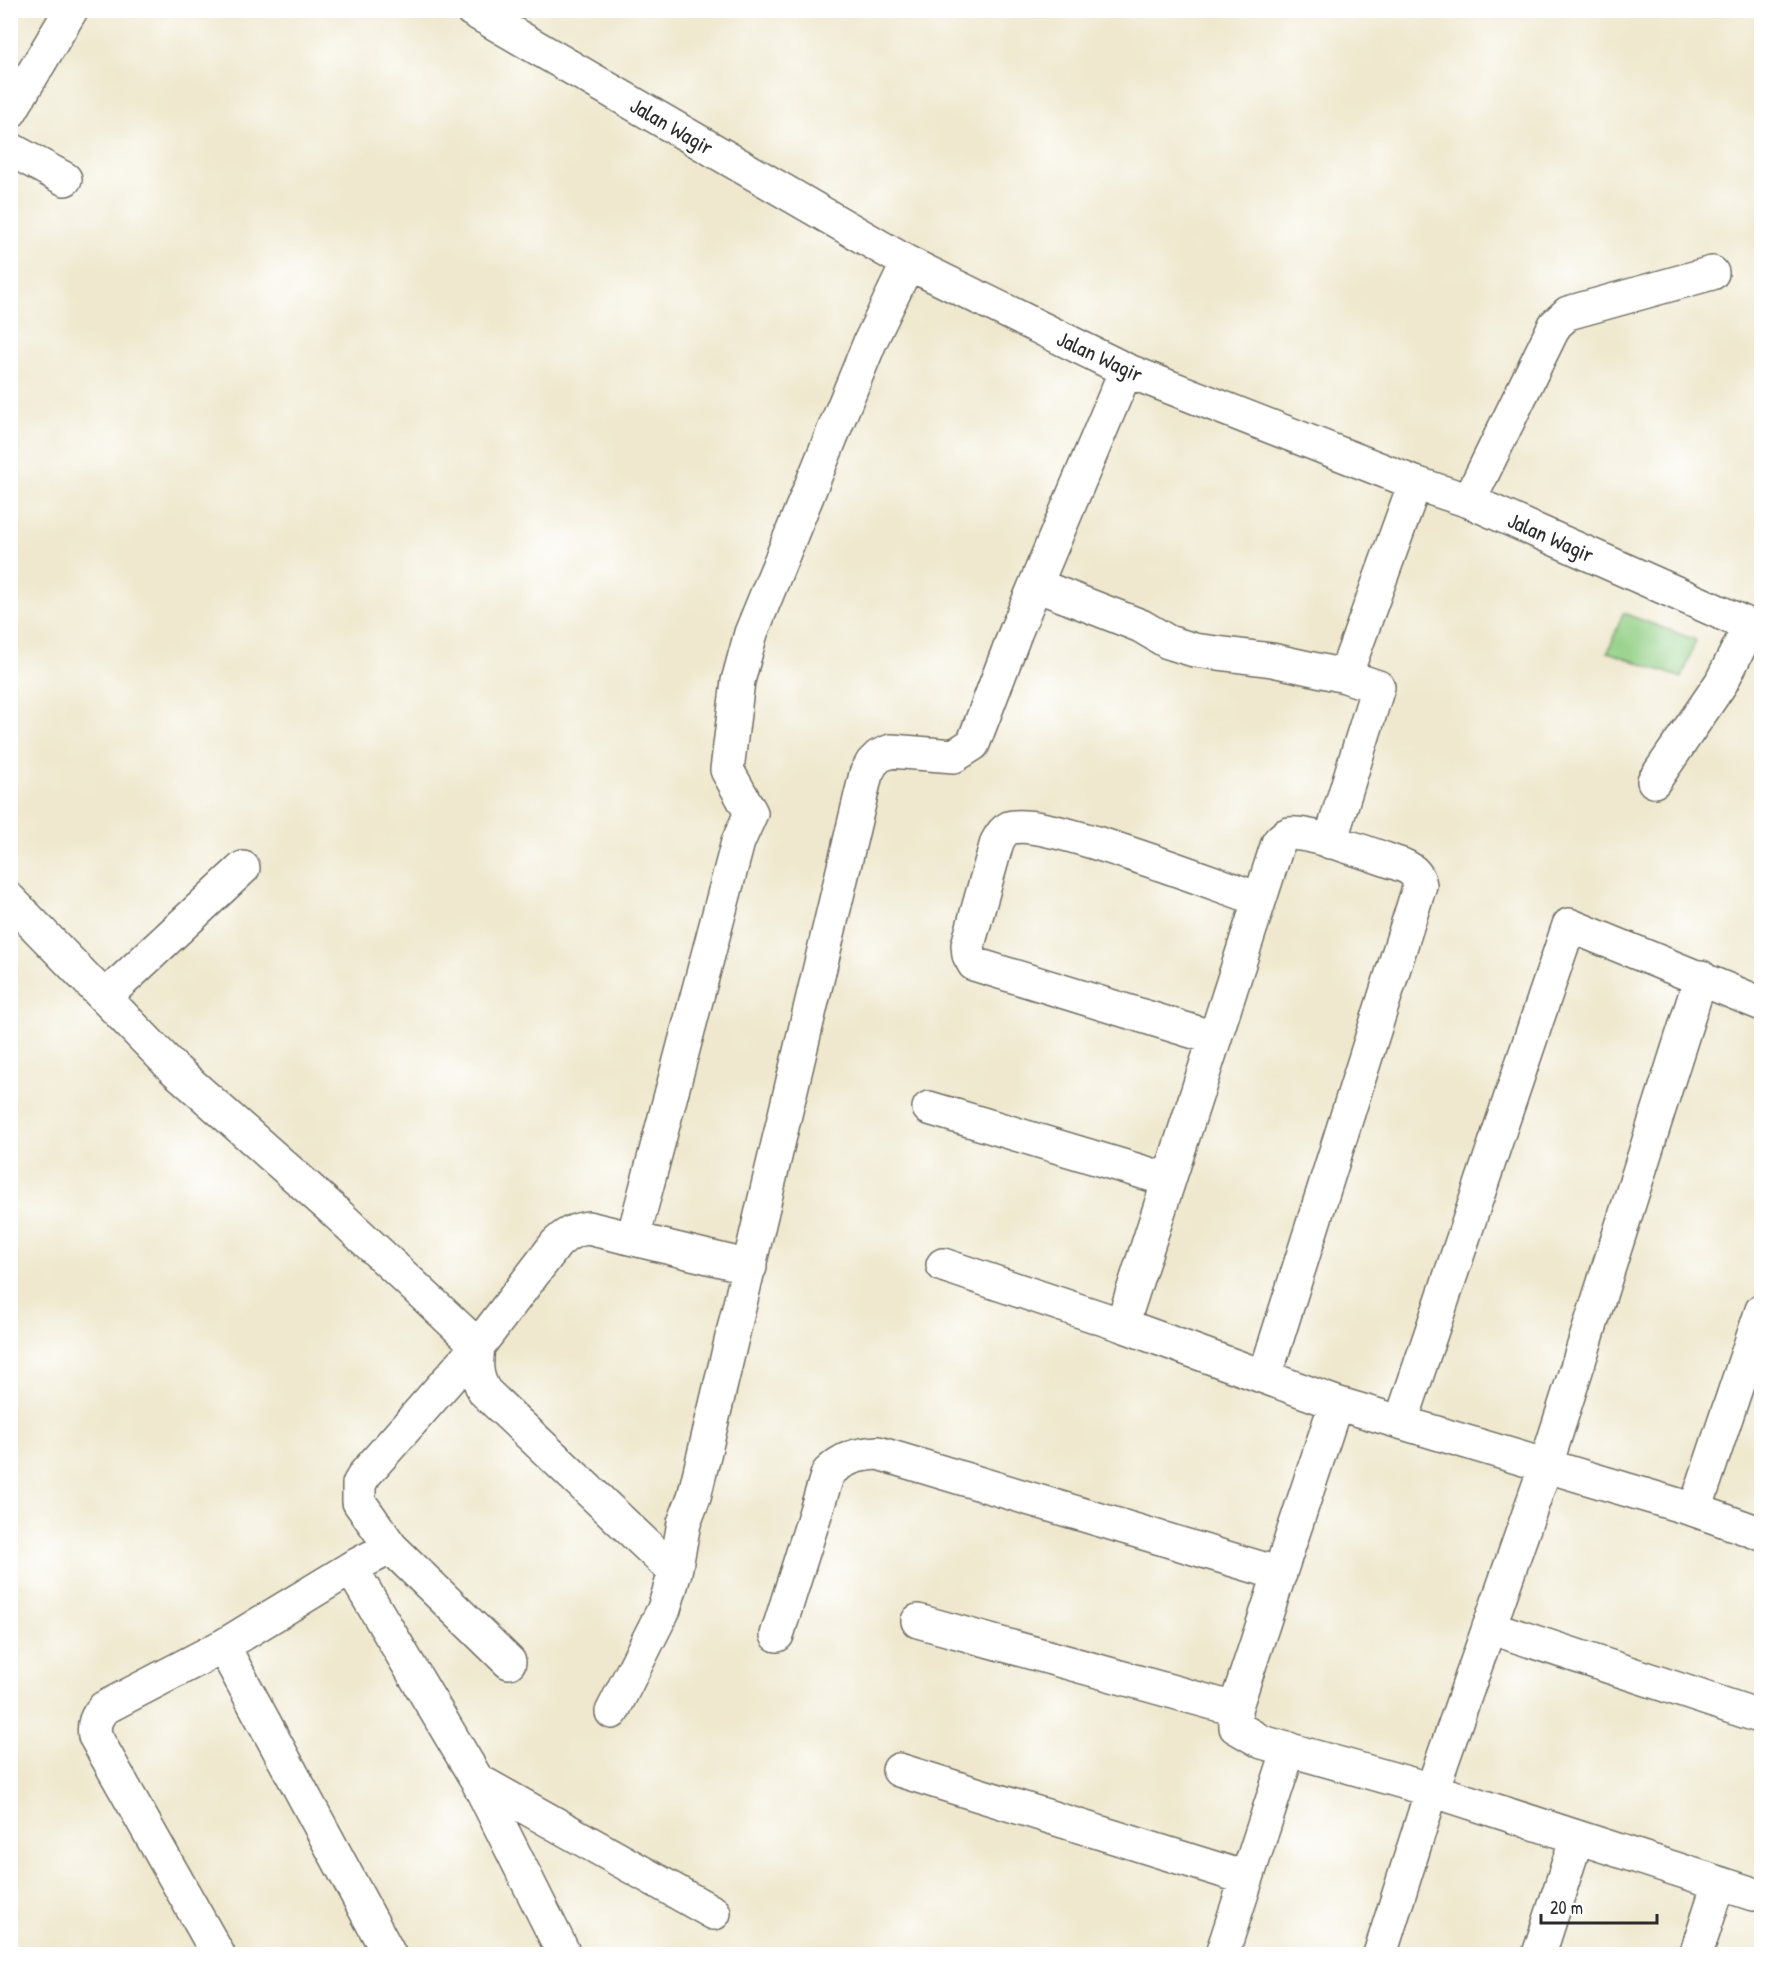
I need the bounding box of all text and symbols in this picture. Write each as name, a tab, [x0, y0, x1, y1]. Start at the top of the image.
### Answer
street label: Jalan Wagir	[625, 90, 720, 162]
street label: Jalan Wagir	[1052, 323, 1148, 389]
street label: Jalan Wagir	[1503, 505, 1599, 570]
scale bar	[1541, 1887, 1656, 1925]
text: 20 m	[1550, 1895, 1583, 1920]

